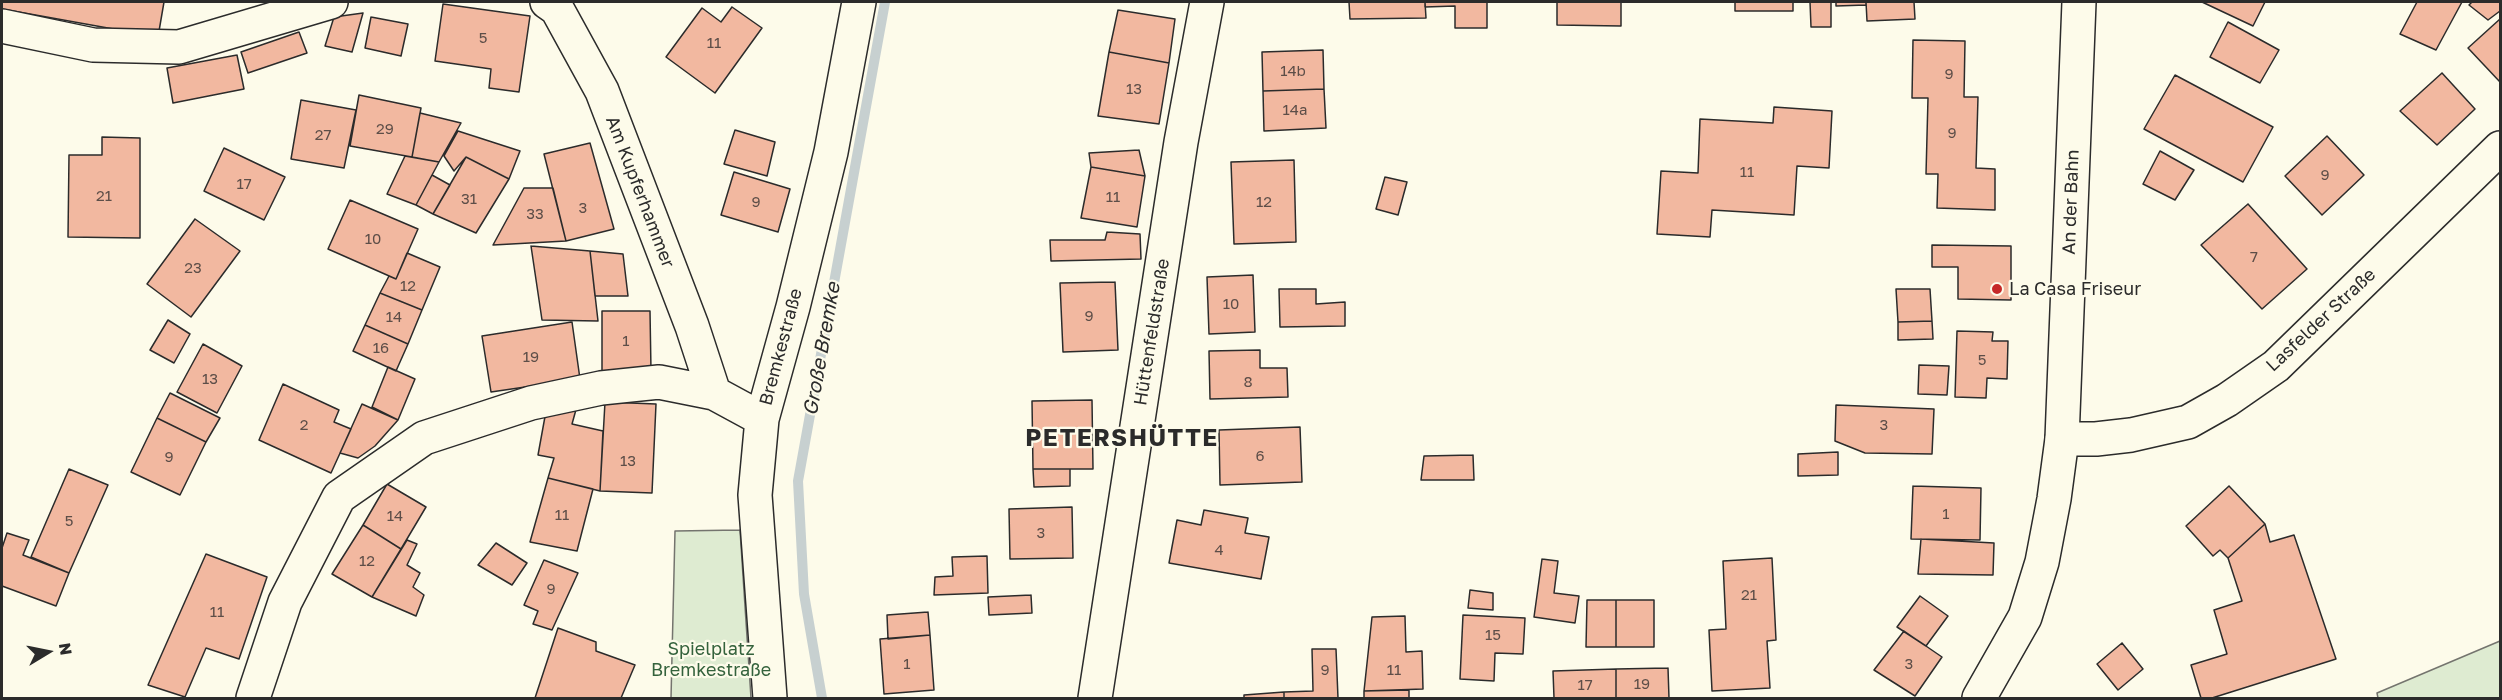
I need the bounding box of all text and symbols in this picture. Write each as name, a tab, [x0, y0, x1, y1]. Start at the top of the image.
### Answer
house number: 5	[479, 29, 487, 47]
house number: 11	[707, 34, 721, 52]
house number: 14b	[1280, 62, 1306, 80]
house number: 9	[1944, 65, 1954, 83]
house number: 13	[1126, 80, 1142, 98]
house number: 14a	[1283, 101, 1307, 119]
street label: Am Kupferhammer	[601, 113, 679, 271]
house number: 29	[376, 120, 394, 138]
house number: 9	[1947, 124, 1957, 142]
house number: 27	[315, 126, 331, 144]
street label: An der Bahn	[2058, 149, 2084, 255]
house number: 11	[1740, 163, 1754, 181]
house number: 9	[2320, 166, 2330, 184]
house number: 17	[236, 175, 252, 193]
house number: 21	[96, 187, 112, 205]
house number: 11	[1106, 188, 1120, 206]
house number: 31	[461, 190, 477, 208]
house number: 9	[751, 193, 761, 211]
house number: 12	[1256, 193, 1272, 211]
house number: 3	[579, 199, 587, 217]
house number: 33	[526, 205, 544, 223]
house number: 10	[365, 230, 381, 248]
house number: 7	[2250, 248, 2258, 266]
street label: Hüttenfeldstraße	[1130, 257, 1174, 407]
house number: 23	[184, 259, 202, 277]
street label: Lasfelder Straße	[2262, 264, 2380, 376]
house number: 12	[400, 277, 416, 295]
place label: La Casa Friseur	[2009, 278, 2141, 300]
water label: Große Bremke	[798, 281, 846, 417]
marker: La Casa Friseur	[1990, 282, 2004, 296]
street label: Bremkestraße	[755, 286, 807, 408]
house number: 10	[1223, 295, 1239, 313]
house number: 9	[1084, 307, 1094, 325]
house number: 14	[386, 308, 402, 326]
house number: 1	[622, 332, 630, 350]
house number: 16	[373, 339, 389, 357]
house number: 19	[523, 348, 539, 366]
house number: 5	[1978, 351, 1986, 369]
house number: 13	[202, 370, 218, 388]
house number: 8	[1243, 373, 1253, 391]
house number: 2	[300, 416, 308, 434]
house number: 3	[1880, 416, 1888, 434]
district label: PETERSHÜTTE	[1025, 424, 1219, 452]
house number: 6	[1255, 447, 1265, 465]
house number: 9	[164, 448, 174, 466]
house number: 13	[620, 452, 636, 470]
house number: 1	[1942, 505, 1950, 523]
house number: 11	[555, 506, 569, 524]
house number: 14	[387, 507, 403, 525]
house number: 5	[65, 512, 73, 530]
house number: 3	[1037, 524, 1045, 542]
house number: 4	[1214, 541, 1224, 559]
house number: 12	[359, 552, 375, 570]
house number: 9	[546, 580, 556, 598]
house number: 21	[1741, 586, 1757, 604]
house number: 11	[210, 603, 224, 621]
north arrow	[18, 622, 78, 682]
house number: 15	[1485, 626, 1501, 644]
park label: Spielplatz Bremkestraße	[651, 638, 771, 680]
text: N	[55, 641, 77, 657]
house number: 1	[903, 655, 911, 673]
house number: 3	[1905, 655, 1913, 673]
house number: 9	[1320, 661, 1330, 679]
house number: 11	[1387, 661, 1401, 679]
house number: 19	[1634, 675, 1650, 693]
house number: 17	[1577, 676, 1593, 694]

